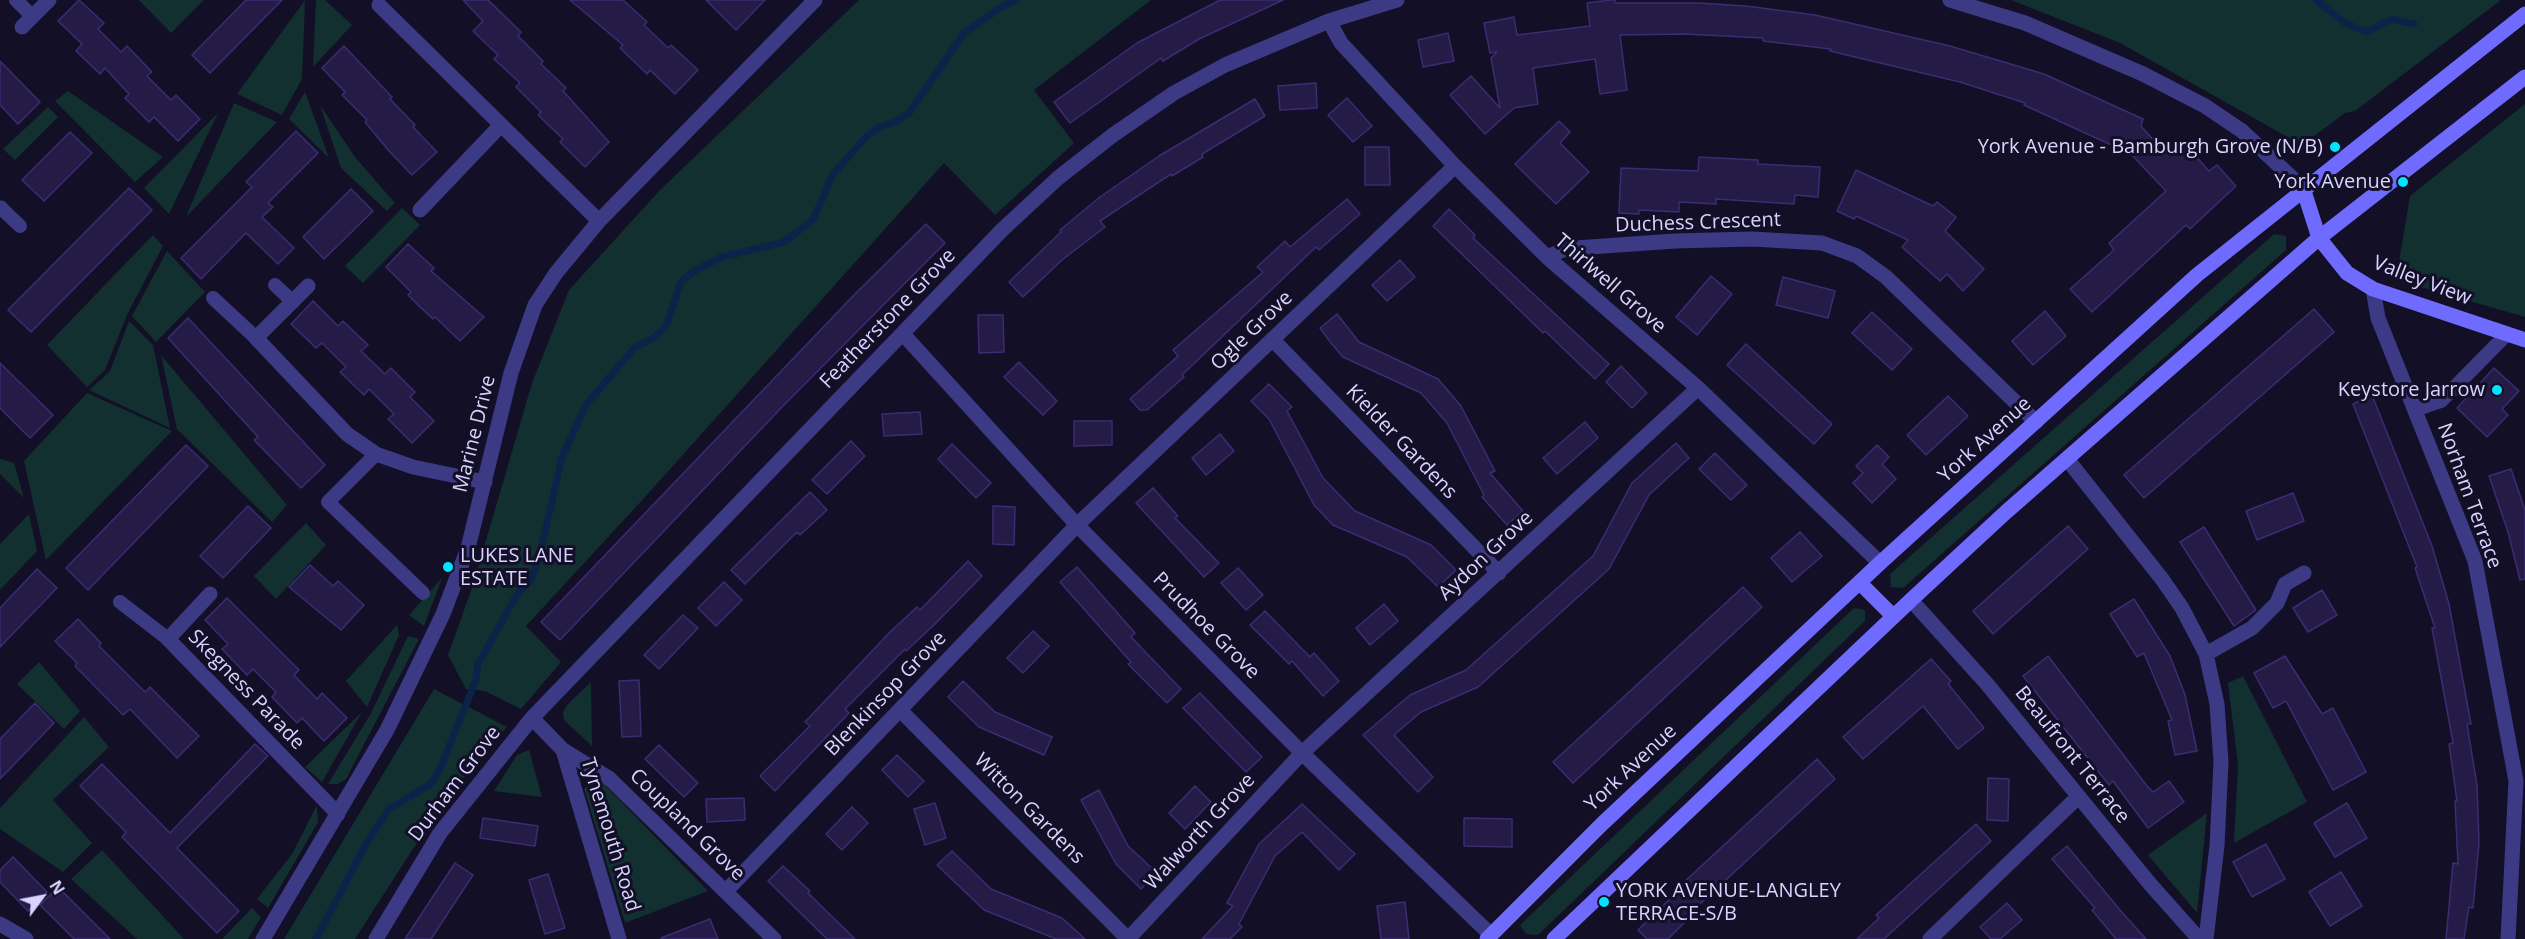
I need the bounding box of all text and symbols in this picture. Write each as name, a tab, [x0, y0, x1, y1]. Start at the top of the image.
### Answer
place label: York Avenue - Bamburgh Grove (N/B)	[1978, 135, 2323, 159]
marker: York Avenue - Bamburgh Grove (N/B)	[2328, 140, 2342, 154]
place label: York Avenue	[2274, 170, 2391, 194]
marker: York Avenue	[2396, 175, 2410, 189]
street label: Duchess Crescent	[1615, 208, 1781, 238]
street label: Thirlwell Grove	[1549, 229, 1671, 339]
street label: Featherstone Grove	[815, 244, 961, 394]
street label: Valley View	[2369, 251, 2475, 311]
street label: Ogle Grove	[1206, 286, 1298, 376]
street label: Marine Drive	[449, 373, 501, 495]
place label: Keystore Jarrow	[2338, 378, 2485, 402]
street label: Kielder Gardens	[1340, 380, 1462, 504]
marker: Keystore Jarrow	[2490, 383, 2504, 397]
street label: York Avenue	[1934, 392, 2036, 488]
street label: Norham Terrace	[2432, 420, 2506, 572]
street label: Aydon Grove	[1434, 506, 1538, 606]
place label: LUKES LANE ESTATE	[460, 544, 574, 591]
marker: LUKES LANE ESTATE	[441, 560, 455, 574]
street label: Prudhoe Grove	[1148, 568, 1264, 684]
street label: Skegness Parade	[183, 625, 309, 755]
street label: Blenkinsop Grove	[820, 627, 952, 761]
street label: Beaufront Terrace	[2009, 682, 2135, 828]
street label: York Avenue	[1580, 719, 1682, 817]
street label: Durham Grove	[404, 722, 506, 846]
street label: Witton Gardens	[969, 749, 1089, 869]
street label: Tynemouth Road	[575, 755, 645, 915]
street label: Coupland Grove	[624, 764, 750, 886]
street label: Walworth Grove	[1140, 769, 1260, 895]
north arrow	[12, 867, 72, 927]
text: N	[44, 876, 70, 899]
place label: YORK AVENUE-LANGLEY TERRACE-S/B	[1616, 879, 1841, 926]
marker: YORK AVENUE-LANGLEY TERRACE-S/B	[1597, 895, 1611, 909]

